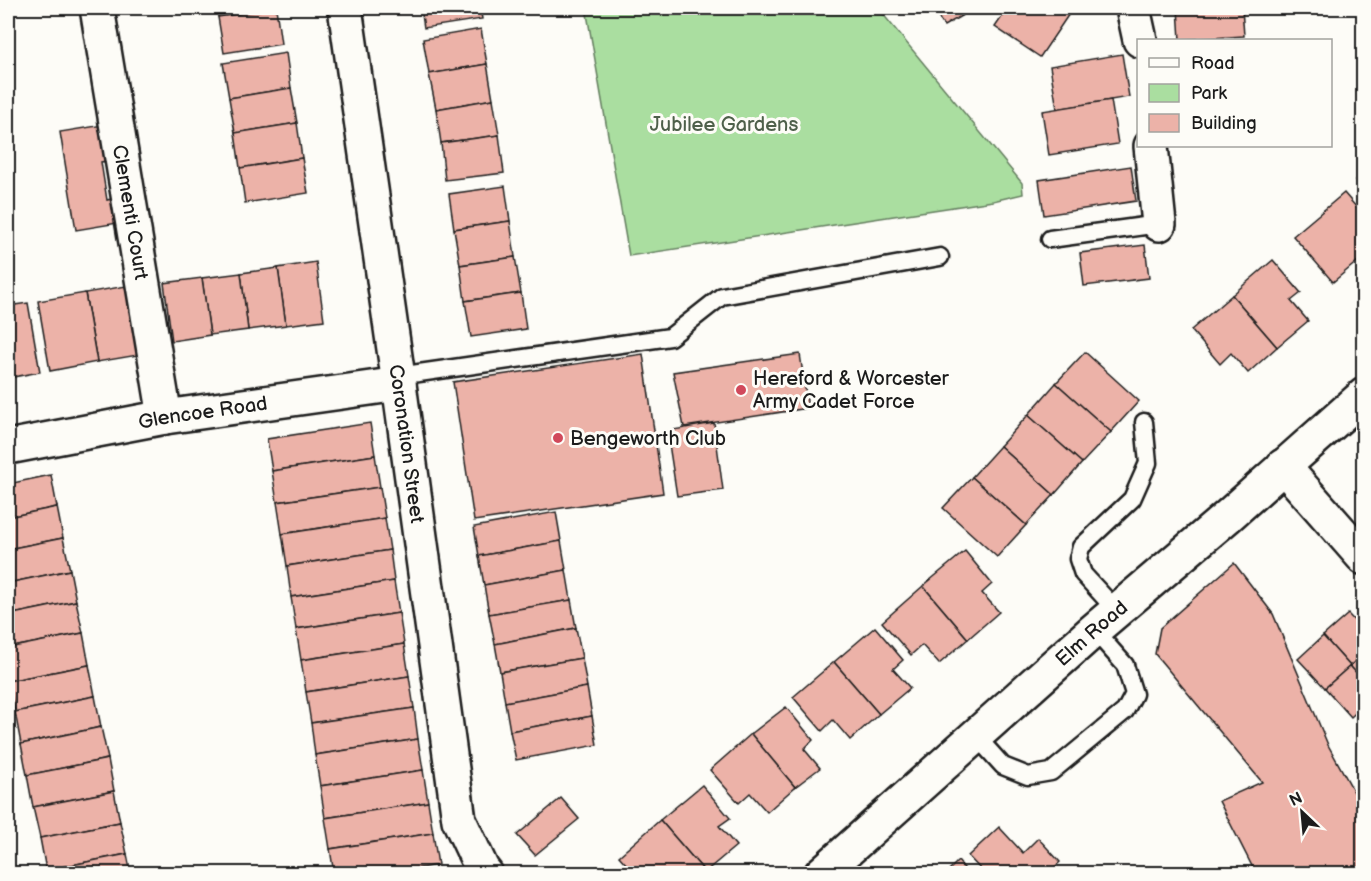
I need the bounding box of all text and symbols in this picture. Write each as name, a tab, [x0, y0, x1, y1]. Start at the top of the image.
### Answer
legend	[1137, 39, 1332, 147]
text: Road	[1191, 53, 1235, 74]
text: Park	[1191, 83, 1227, 104]
park label: Jubilee Gardens	[650, 113, 798, 137]
text: Building	[1191, 113, 1257, 134]
street label: Clementi Court	[107, 143, 153, 282]
street label: Coronation Street	[383, 363, 429, 525]
place label: Hereford & Worcester Army Cadet Force	[753, 367, 950, 414]
marker: Hereford & Worcester Army Cadet Force	[734, 383, 748, 397]
street label: Glencoe Road	[136, 392, 269, 435]
place label: Bengeworth Club	[570, 427, 726, 451]
marker: Bengeworth Club	[551, 431, 565, 445]
street label: Elm Road	[1051, 596, 1133, 672]
north arrow	[1272, 782, 1332, 842]
text: N	[1287, 789, 1306, 811]

